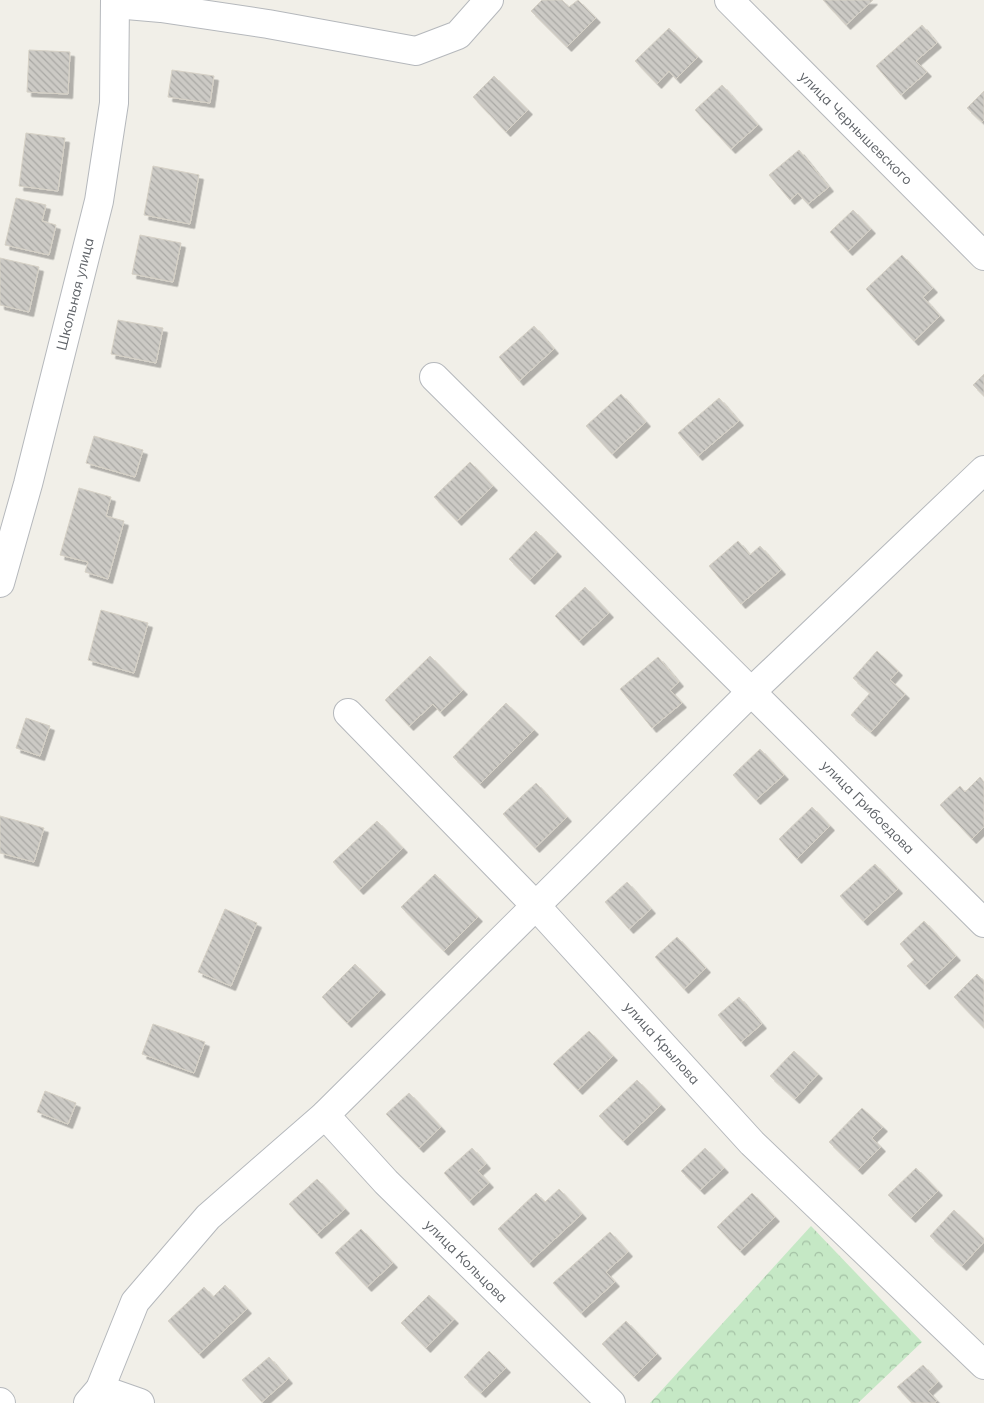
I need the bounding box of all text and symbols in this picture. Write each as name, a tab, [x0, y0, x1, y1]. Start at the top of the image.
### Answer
street label: улица Чернышевского	[795, 67, 917, 189]
street label: Школьная улица	[52, 236, 98, 352]
street label: улица Грибоедова	[817, 756, 919, 858]
street label: улица Крылова	[620, 998, 704, 1088]
street label: улица Кольцова	[421, 1216, 511, 1306]

